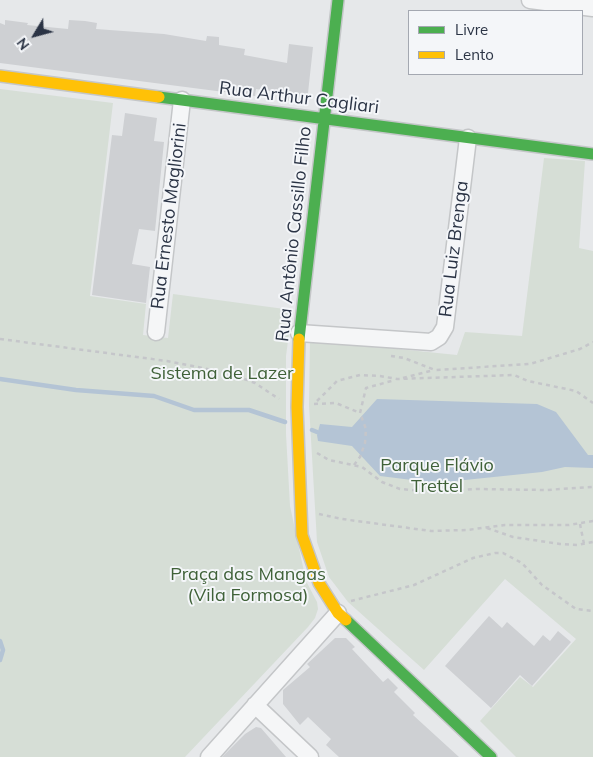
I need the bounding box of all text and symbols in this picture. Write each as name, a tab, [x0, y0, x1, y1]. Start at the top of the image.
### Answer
north arrow	[10, 10, 60, 60]
legend	[408, 10, 583, 75]
text: Livre	[455, 20, 488, 39]
text: N	[13, 34, 33, 54]
text: Lento	[455, 45, 494, 64]
street label: Rua Arthur Cagliari	[218, 77, 380, 119]
street label: Rua Ernesto Magliorini	[147, 122, 191, 310]
street label: Rua Antônio Cassillo Filho	[272, 125, 316, 343]
street label: Rua Luiz Brenga	[435, 180, 473, 318]
park label: Sistema de Lazer	[150, 363, 294, 385]
park label: Parque Flávio Trettel	[380, 455, 494, 498]
park label: Praça das Mangas (Vila Formosa)	[170, 564, 326, 606]

